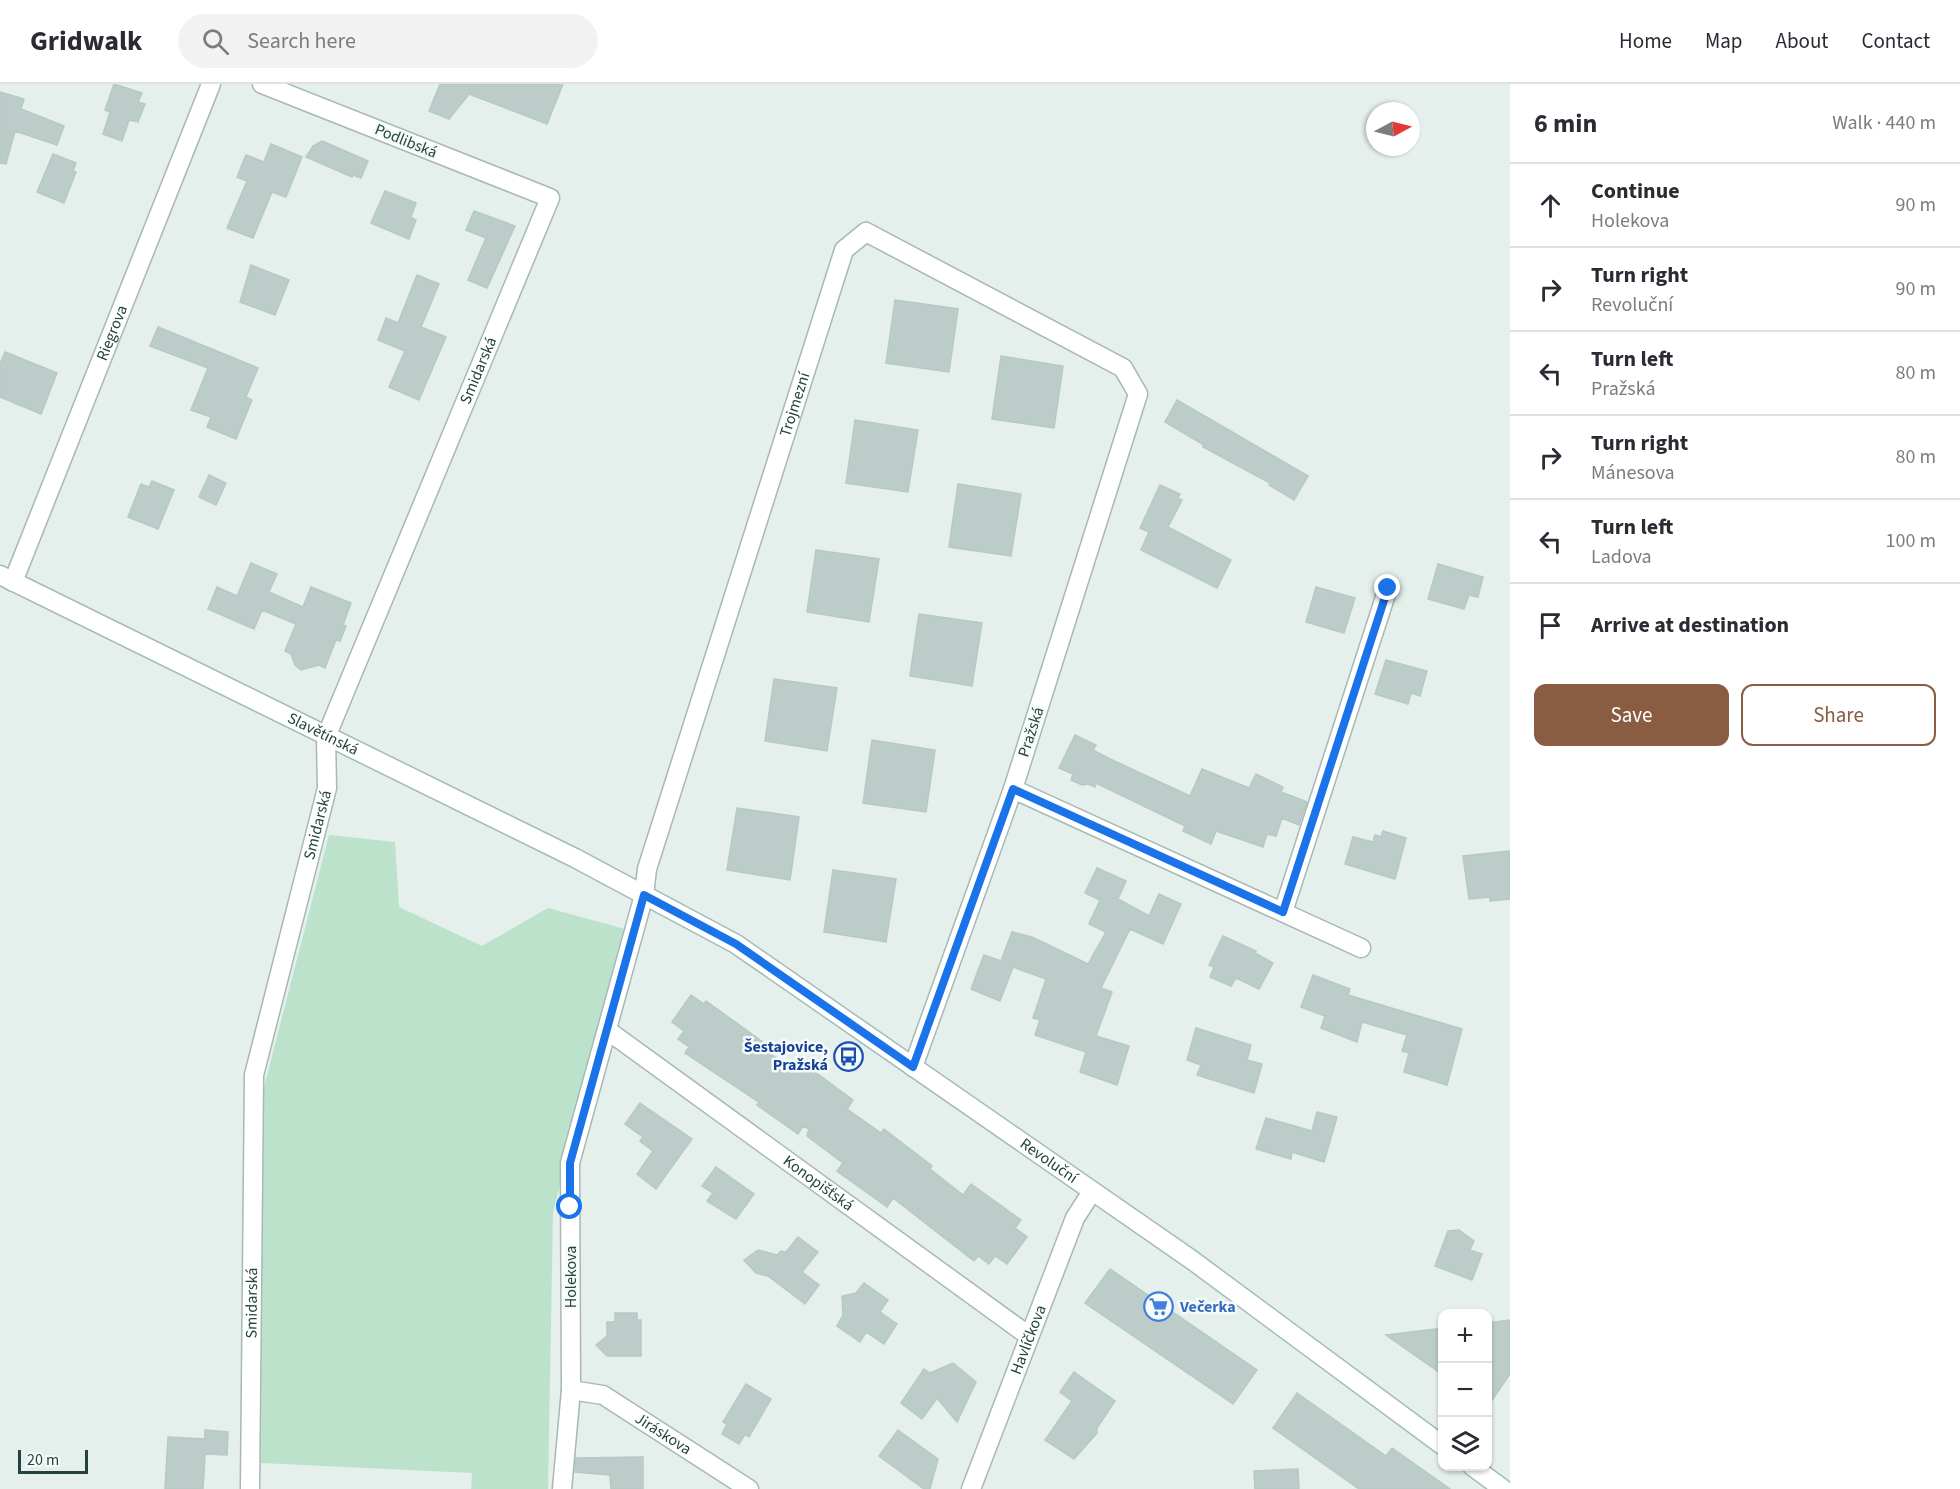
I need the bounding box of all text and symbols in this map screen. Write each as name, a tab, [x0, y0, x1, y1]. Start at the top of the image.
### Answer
search box	[178, 14, 598, 68]
text: Gridwalk	[30, 21, 142, 61]
icon: search	[199, 25, 232, 58]
text: Search here	[247, 25, 356, 57]
text: Home	[1619, 26, 1672, 56]
text: Map	[1705, 26, 1743, 56]
text: About	[1776, 26, 1828, 56]
text: Contact	[1861, 26, 1930, 56]
north arrow	[1366, 102, 1420, 156]
text: 6 min	[1534, 105, 1597, 142]
text: Walk · 440 m	[1832, 109, 1936, 137]
street label: Podlibská	[371, 119, 441, 163]
text: Continue	[1591, 175, 1680, 207]
icon: ahead	[1534, 189, 1567, 222]
text: 90 m	[1896, 191, 1936, 219]
text: Holekova	[1591, 207, 1669, 235]
text: Turn right	[1591, 259, 1688, 291]
icon: right	[1534, 273, 1567, 306]
text: 90 m	[1896, 275, 1936, 303]
text: Revoluční	[1591, 291, 1673, 319]
street label: Riegrova	[91, 302, 133, 364]
street label: Smidarská	[455, 334, 502, 407]
text: Turn left	[1591, 343, 1673, 375]
icon: left	[1534, 357, 1567, 390]
text: 80 m	[1896, 359, 1936, 387]
street label: Trojmezní	[774, 368, 816, 440]
text: Pražská	[1591, 375, 1656, 403]
text: Turn right	[1591, 427, 1688, 459]
icon: right	[1534, 441, 1567, 474]
text: 80 m	[1896, 443, 1936, 471]
text: Mánesova	[1591, 459, 1675, 487]
text: Turn left	[1591, 511, 1673, 543]
icon: left	[1534, 525, 1567, 558]
text: 100 m	[1886, 527, 1936, 555]
text: Ladova	[1591, 543, 1652, 571]
route end	[1374, 574, 1400, 600]
icon: arrive	[1534, 609, 1567, 642]
text: Arrive at destination	[1591, 609, 1789, 641]
button: Save	[1534, 684, 1729, 746]
button: Share	[1741, 684, 1936, 746]
street label: Pražská	[1013, 704, 1049, 760]
street label: Slavětínská	[284, 707, 362, 761]
street label: Smidarská	[298, 788, 337, 862]
place label: Šestajovice, Pražská	[744, 1036, 828, 1076]
bus stop icon: Šestajovice, Pražská	[833, 1040, 865, 1072]
street label: Revoluční	[1015, 1133, 1083, 1189]
street label: Konopišťská	[779, 1150, 858, 1216]
route start	[556, 1193, 582, 1219]
street label: Holekova	[560, 1246, 582, 1308]
street label: Smidarská	[240, 1268, 263, 1339]
supermarket icon: Večerka	[1143, 1291, 1175, 1323]
place label: Večerka	[1179, 1296, 1236, 1318]
street label: Havlíčkova	[1005, 1302, 1052, 1378]
map controls	[1438, 1309, 1492, 1471]
button: +	[1438, 1309, 1492, 1363]
button: −	[1438, 1363, 1492, 1417]
street label: Jiráskova	[631, 1407, 696, 1460]
button: layers	[1438, 1417, 1492, 1471]
scale bar	[18, 1447, 88, 1474]
text: 20 m	[27, 1449, 59, 1471]

